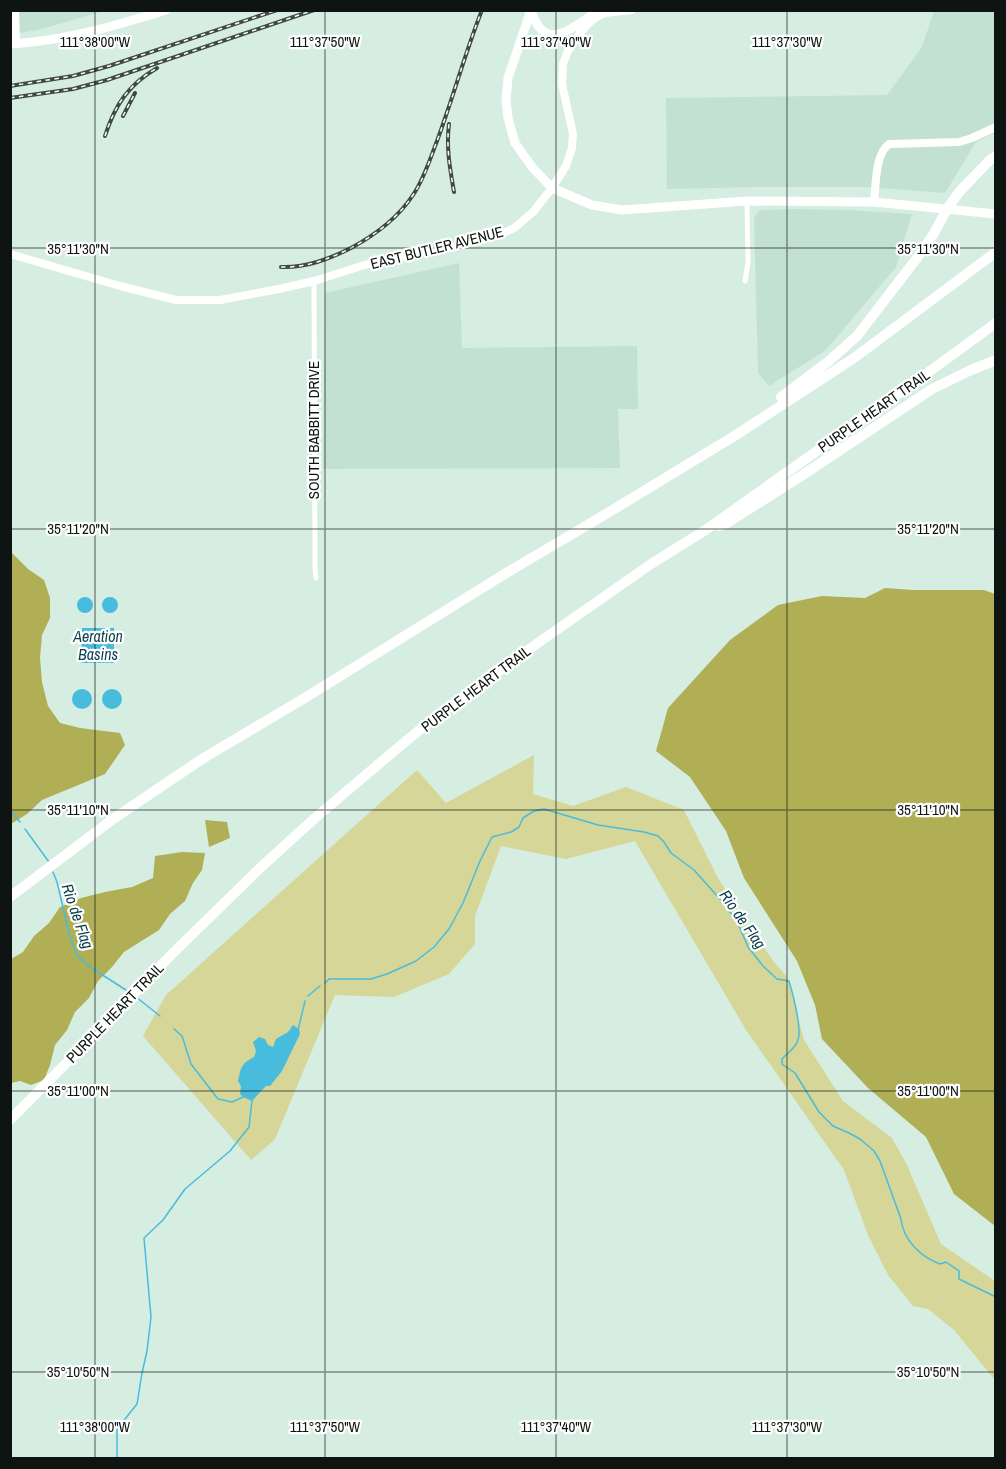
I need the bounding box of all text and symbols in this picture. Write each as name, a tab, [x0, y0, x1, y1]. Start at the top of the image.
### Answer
text: 111°38'00"W	[60, 31, 131, 52]
text: 111°37'50"W	[290, 31, 361, 52]
text: 111°37'40"W	[521, 31, 592, 52]
text: 111°37'30"W	[752, 31, 823, 52]
street label: EAST BUTLER AVENUE	[368, 221, 506, 274]
text: 35°11'30"N	[47, 238, 109, 259]
text: 35°11'30"N	[897, 238, 959, 259]
street label: SOUTH BABBITT DRIVE	[303, 361, 324, 499]
street label: PURPLE HEART TRAIL	[814, 364, 934, 457]
text: 35°11'20"N	[47, 518, 109, 539]
text: 35°11'20"N	[897, 518, 959, 539]
water label: Aeration Basins	[72, 625, 123, 665]
street label: PURPLE HEART TRAIL	[417, 640, 535, 737]
text: 35°11'10"N	[47, 799, 109, 820]
text: 35°11'10"N	[897, 799, 959, 820]
water label: Rio de Flag	[57, 880, 99, 952]
water label: Rio de Flag	[715, 885, 771, 953]
street label: PURPLE HEART TRAIL	[61, 958, 168, 1067]
text: 35°11'00"N	[47, 1080, 109, 1101]
text: 35°11'00"N	[897, 1080, 959, 1101]
text: 35°10'50"N	[47, 1361, 109, 1382]
text: 35°10'50"N	[897, 1361, 959, 1382]
text: 111°38'00"W	[60, 1416, 131, 1437]
text: 111°37'50"W	[290, 1416, 361, 1437]
text: 111°37'40"W	[521, 1416, 592, 1437]
text: 111°37'30"W	[752, 1416, 823, 1437]

